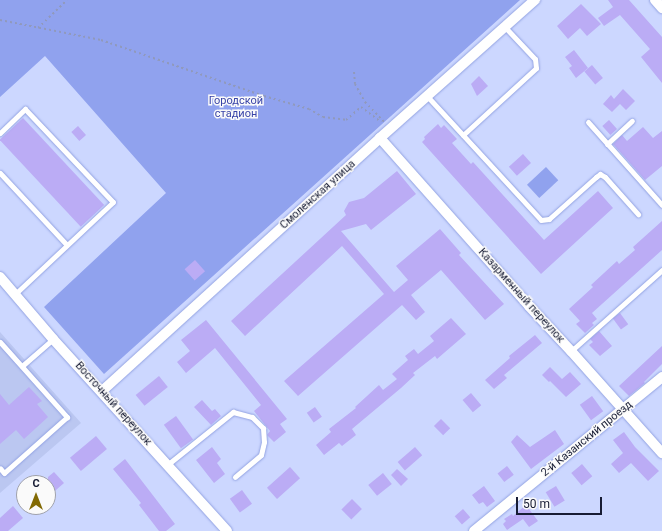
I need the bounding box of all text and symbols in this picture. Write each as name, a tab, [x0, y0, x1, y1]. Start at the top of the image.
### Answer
park label: Городской стадион	[209, 95, 263, 121]
street label: Смоленская улица	[278, 158, 358, 232]
street label: Казарменный переулок	[475, 246, 567, 346]
street label: Восточный переулок	[72, 360, 154, 448]
street label: 2-й Казанский проезд	[539, 398, 635, 480]
north arrow	[16, 475, 56, 515]
text: С	[32, 477, 40, 490]
scale bar	[518, 489, 604, 515]
text: 50 m	[523, 497, 550, 511]

